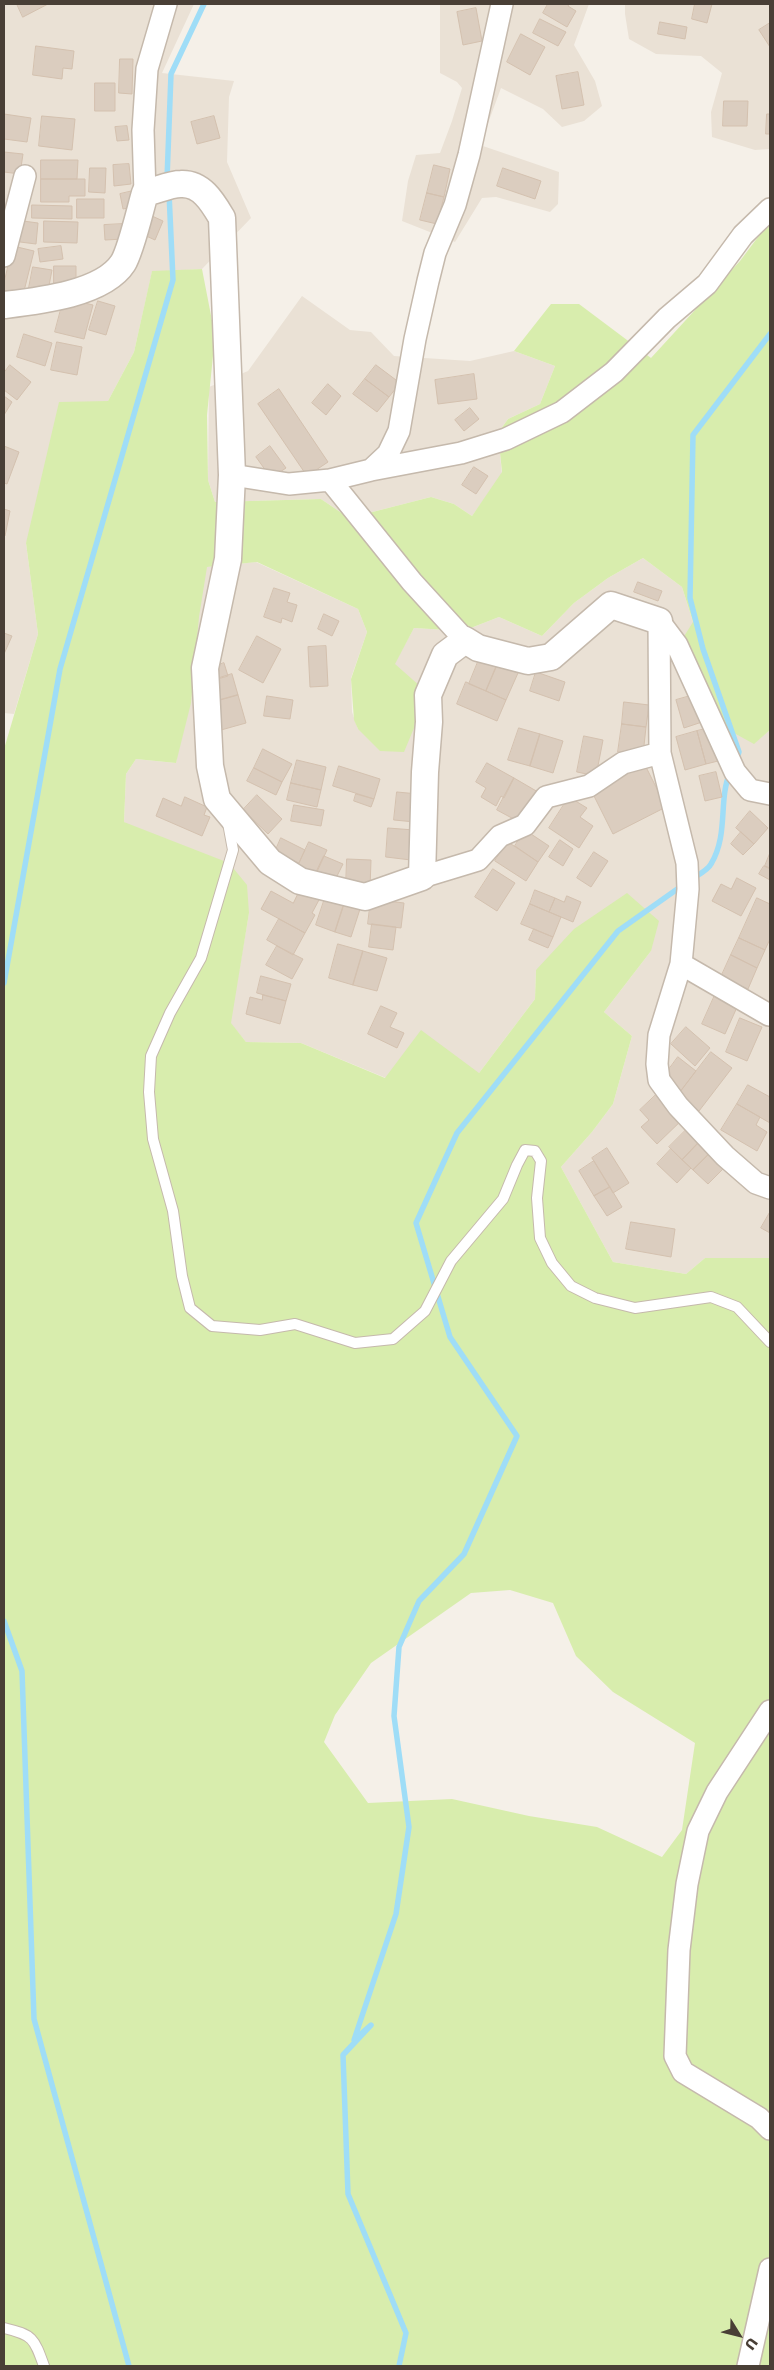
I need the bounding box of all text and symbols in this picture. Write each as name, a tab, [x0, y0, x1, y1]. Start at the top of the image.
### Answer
north arrow	[714, 2310, 764, 2360]
text: U	[741, 2335, 761, 2353]

